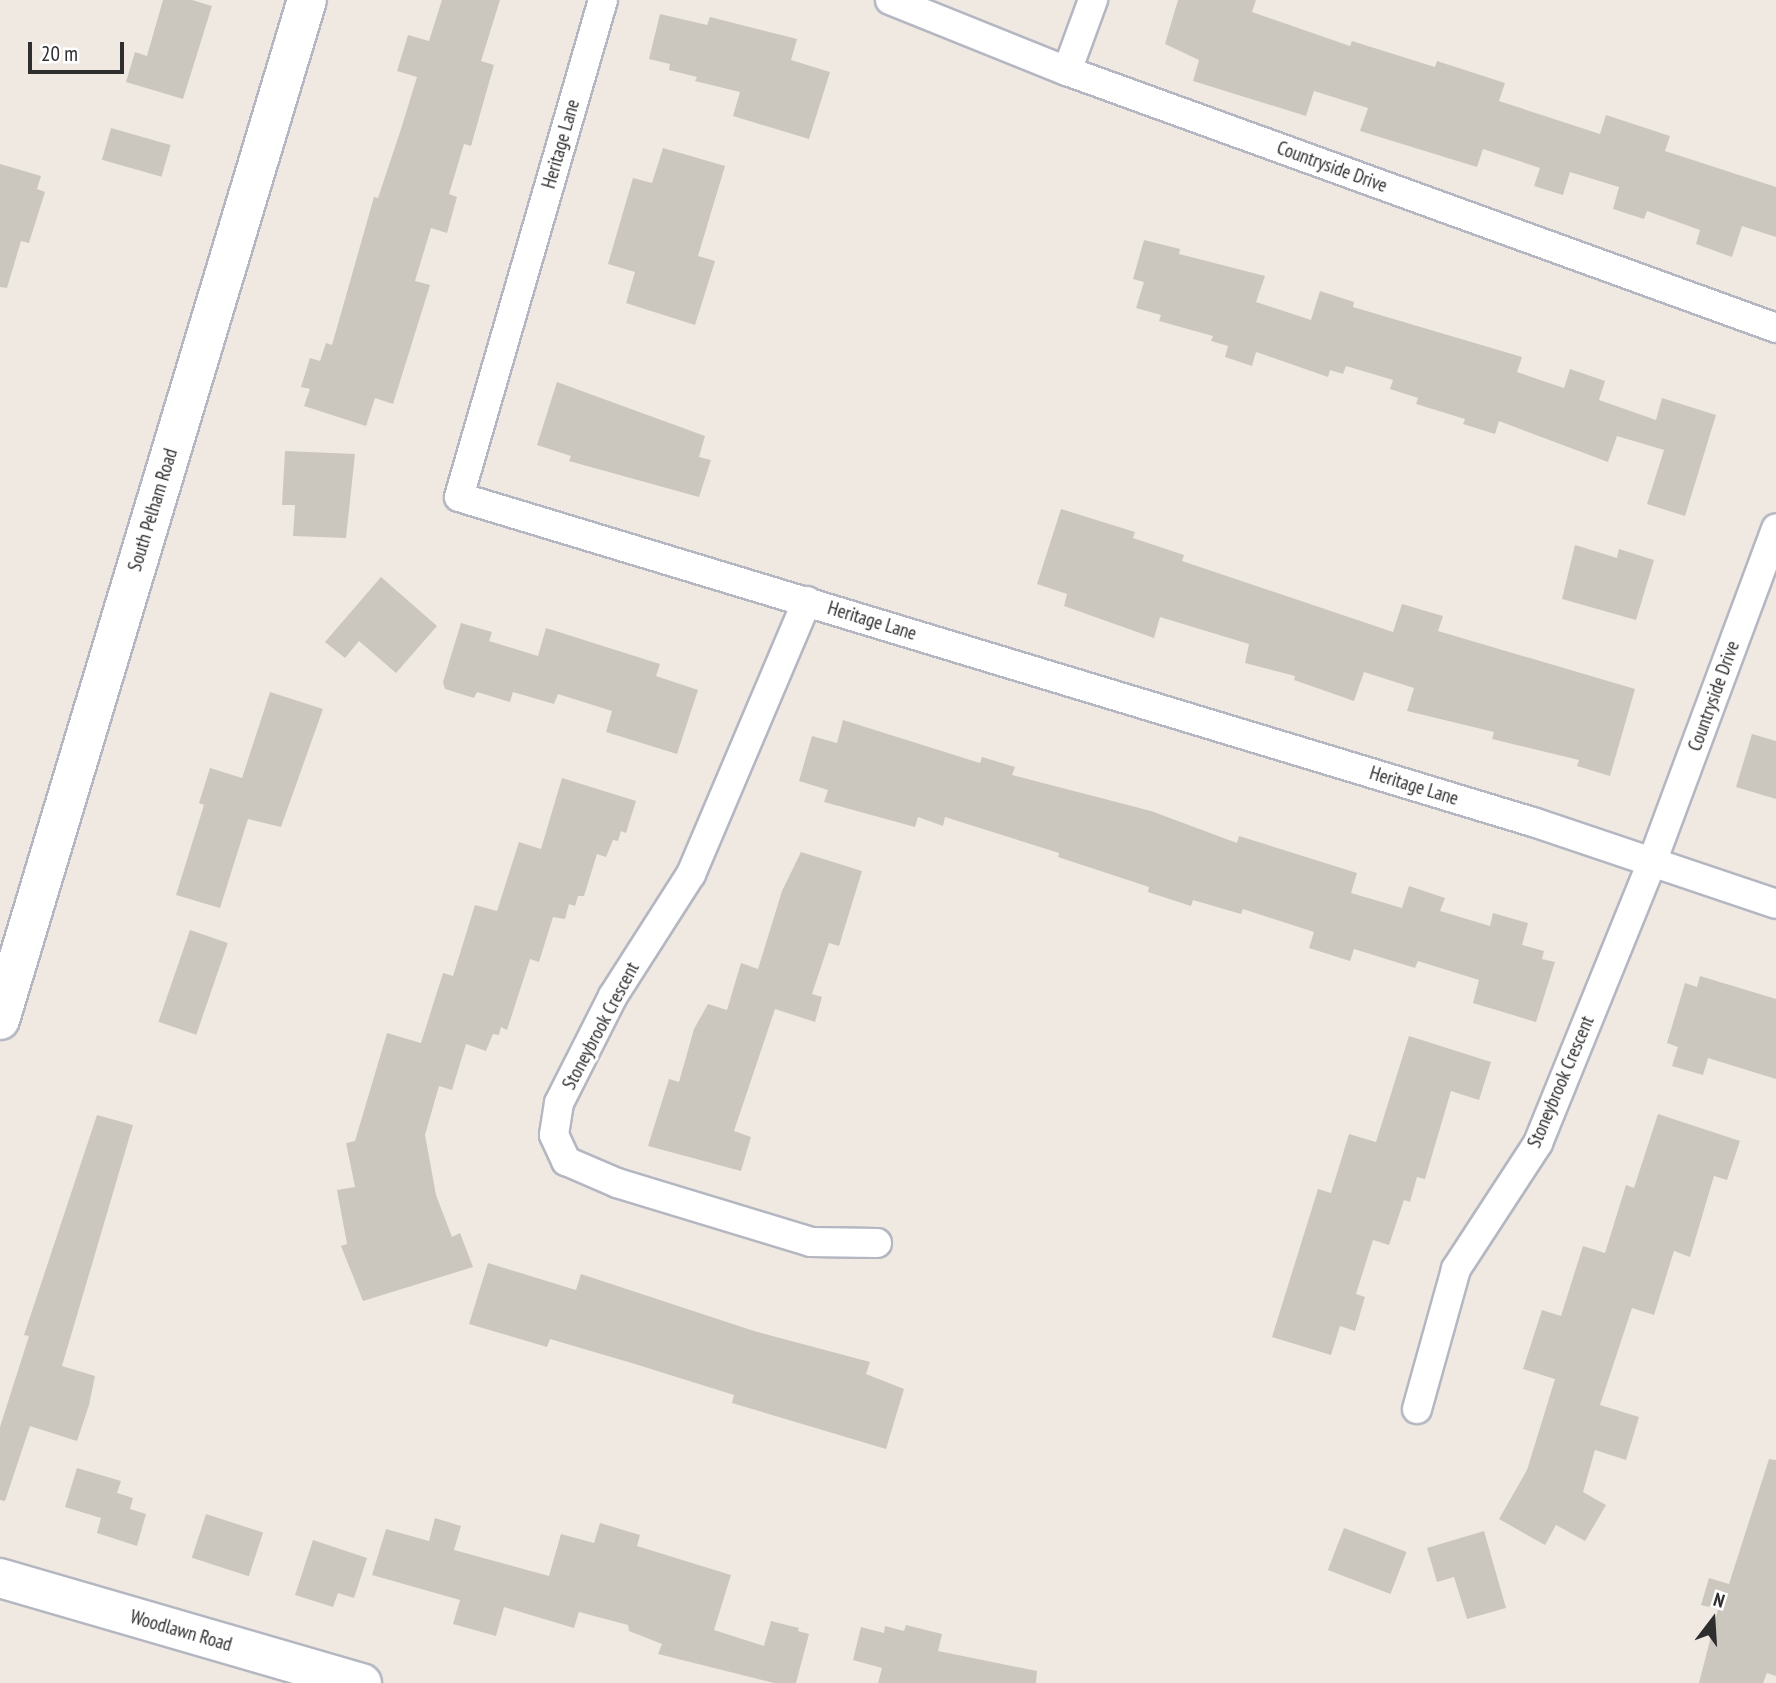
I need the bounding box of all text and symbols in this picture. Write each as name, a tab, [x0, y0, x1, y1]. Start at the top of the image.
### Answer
scale bar	[32, 28, 128, 72]
text: 20 m	[41, 40, 78, 67]
street label: Heritage Lane	[537, 97, 585, 191]
street label: Countryside Drive	[1274, 136, 1390, 198]
street label: South Pelham Road	[123, 446, 183, 574]
street label: Heritage Lane	[825, 597, 919, 645]
street label: Countryside Drive	[1683, 638, 1745, 754]
street label: Heritage Lane	[1367, 762, 1461, 810]
street label: Stoneybrook Crescent	[558, 958, 644, 1094]
street label: Stoneybrook Crescent	[1523, 1012, 1599, 1152]
north arrow	[1678, 1585, 1748, 1655]
text: N	[1711, 1587, 1728, 1613]
street label: Woodlawn Road	[128, 1606, 234, 1656]

